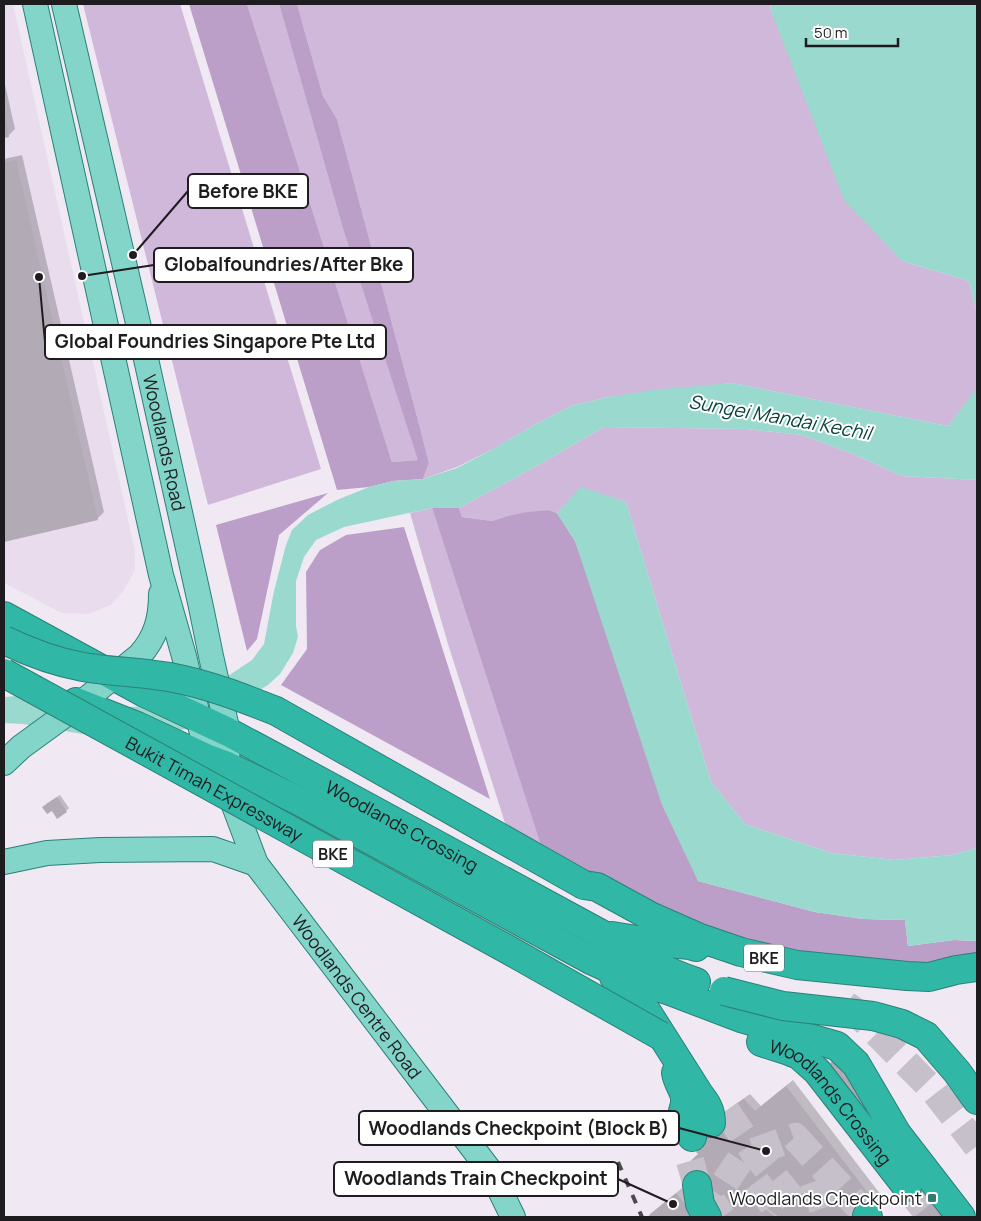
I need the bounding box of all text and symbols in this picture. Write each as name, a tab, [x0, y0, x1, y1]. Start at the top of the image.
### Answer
scale bar	[806, 15, 898, 47]
text: 50 m	[814, 22, 848, 43]
callout: Before BKE	[188, 174, 308, 208]
text: Before BKE	[198, 178, 298, 204]
callout: Globalfoundries/After Bke	[154, 248, 413, 282]
text: Globalfoundries/After Bke	[164, 251, 404, 277]
callout: Global Foundries Singapore Pte Ltd	[45, 325, 386, 359]
text: Global Foundries Singapore Pte Ltd	[55, 328, 375, 354]
street label: Woodlands Road	[138, 372, 191, 513]
water label: Sungei Mandai Kechil	[687, 388, 876, 446]
street label: Bukit Timah Expressway	[122, 730, 308, 847]
street label: Woodlands Crossing	[321, 775, 483, 877]
road number: BKE	[313, 841, 353, 868]
street label: Woodlands Centre Road	[287, 909, 427, 1083]
road number: BKE	[744, 944, 784, 971]
street label: Woodlands Crossing	[767, 1034, 898, 1170]
callout: Woodlands Checkpoint (Block B)	[359, 1111, 679, 1145]
text: Woodlands Checkpoint (Block B)	[369, 1115, 669, 1141]
callout: Woodlands Train Checkpoint	[334, 1162, 618, 1196]
text: Woodlands Train Checkpoint	[344, 1165, 608, 1191]
place label: Woodlands Checkpoint	[729, 1186, 922, 1210]
marker: Woodlands Checkpoint	[926, 1192, 938, 1204]

